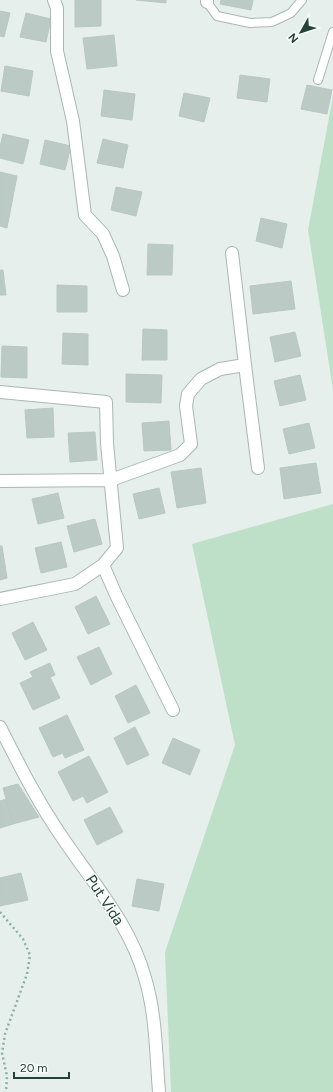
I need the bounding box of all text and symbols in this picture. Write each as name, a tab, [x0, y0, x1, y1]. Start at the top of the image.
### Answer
north arrow	[281, 12, 321, 52]
text: N	[286, 31, 301, 45]
street label: Put Vida	[82, 871, 128, 929]
scale bar	[14, 1054, 69, 1080]
text: 20 m	[20, 1061, 48, 1075]

